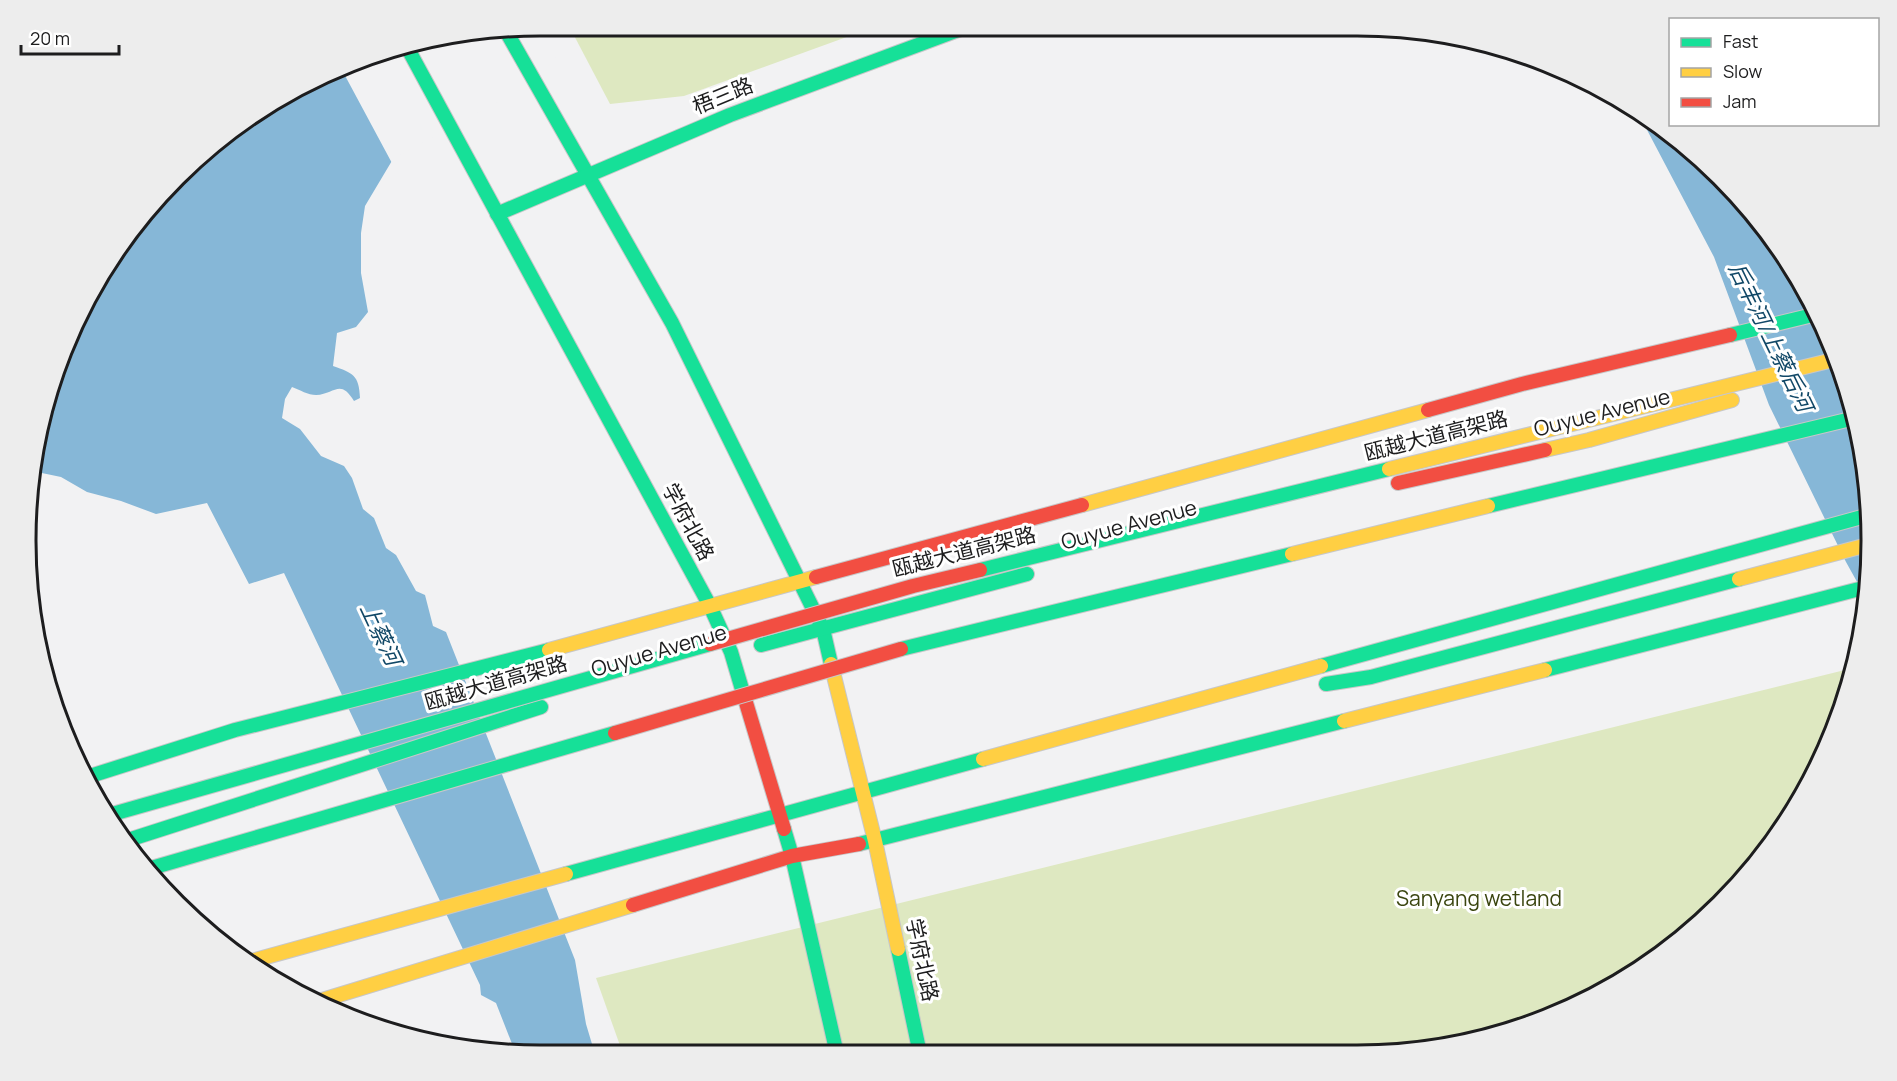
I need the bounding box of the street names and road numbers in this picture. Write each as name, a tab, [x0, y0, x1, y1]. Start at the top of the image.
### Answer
street label: 梧三路	[688, 70, 757, 120]
street label: Ouyue Avenue	[1531, 382, 1673, 442]
street label: 瓯越大道高架路	[1361, 404, 1510, 466]
street label: 学府北路	[657, 478, 721, 565]
street label: Ouyue Avenue	[1058, 492, 1200, 556]
street label: 瓯越大道高架路	[889, 520, 1038, 582]
street label: Ouyue Avenue	[588, 617, 730, 683]
street label: 瓯越大道高架路	[421, 648, 570, 716]
street label: 学府北路	[901, 916, 945, 1004]

